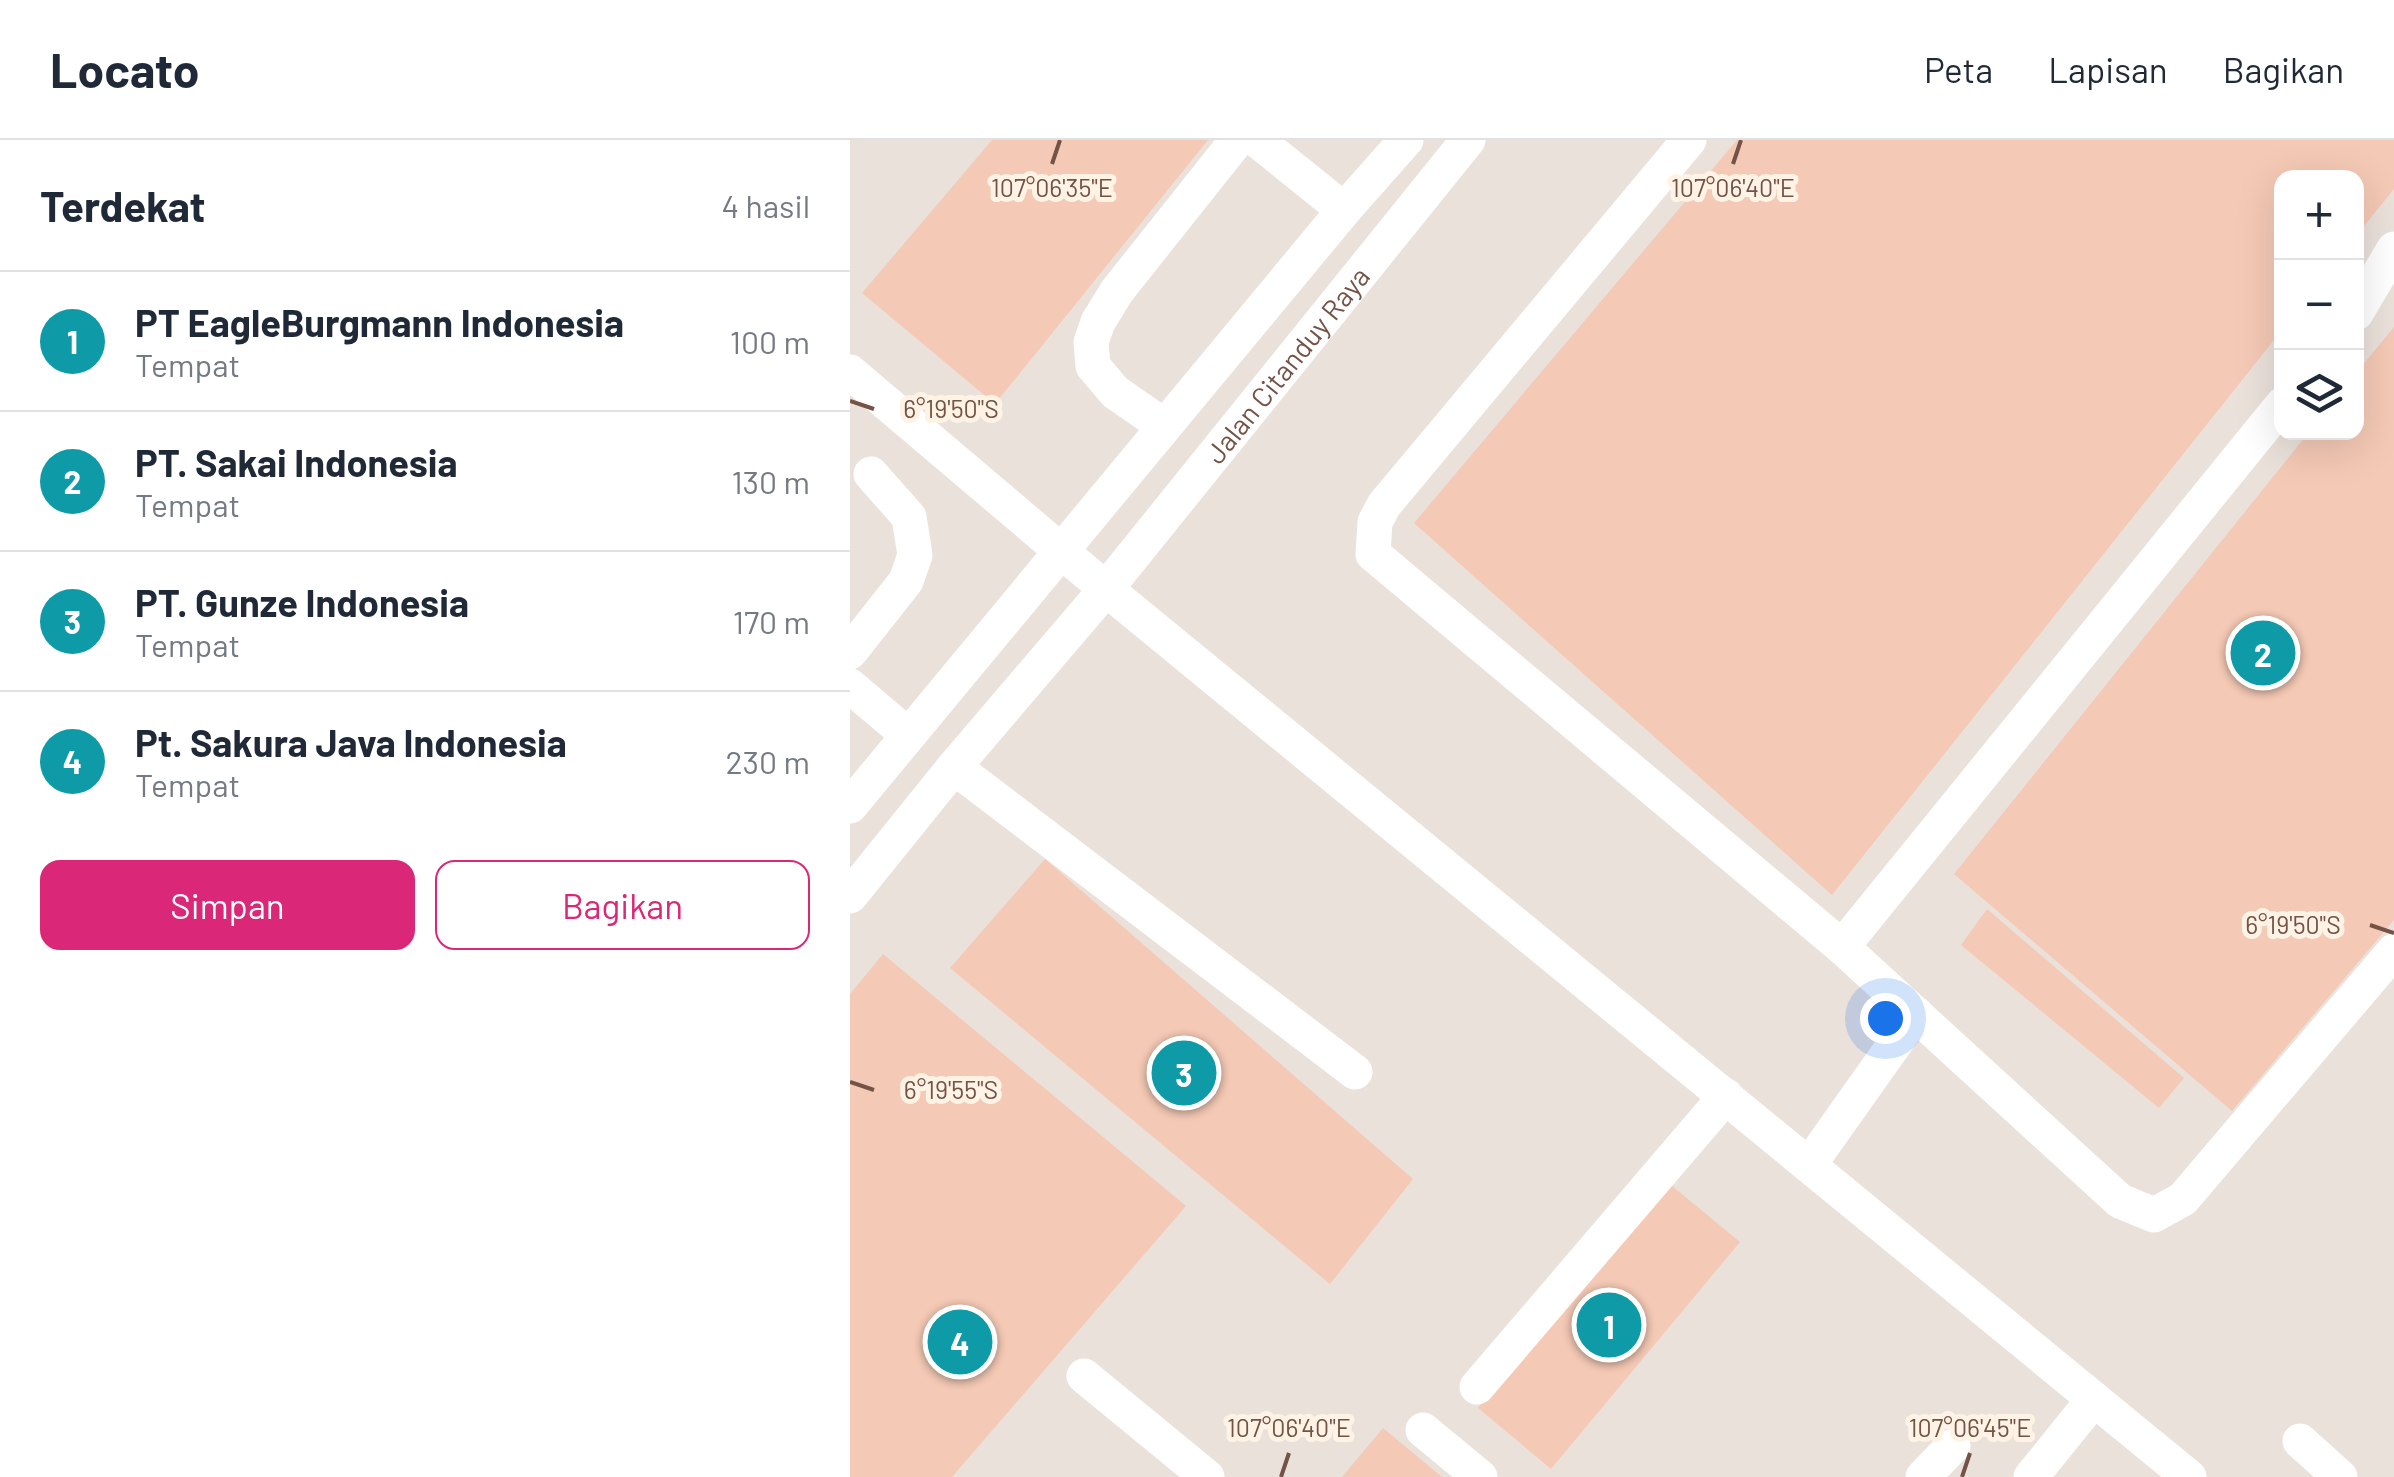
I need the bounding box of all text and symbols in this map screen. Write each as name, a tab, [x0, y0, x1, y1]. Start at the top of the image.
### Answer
text: Locato	[50, 40, 199, 98]
text: Peta	[1924, 48, 1993, 90]
text: Lapisan	[2048, 48, 2168, 90]
text: Bagikan	[2223, 48, 2344, 90]
map controls	[2274, 170, 2364, 440]
button: +	[2274, 170, 2364, 260]
text: 107°06'35"E	[991, 172, 1113, 202]
text: 107°06'40"E	[1671, 172, 1795, 202]
text: Terdekat	[40, 180, 205, 230]
text: 4 hasil	[721, 186, 810, 224]
street label: Jalan Citanduy Raya	[1198, 260, 1376, 470]
button: −	[2274, 260, 2364, 350]
text: PT EagleBurgmann Indonesia	[135, 299, 624, 345]
text: 1	[67, 322, 78, 360]
text: 100 m	[730, 322, 810, 360]
text: Tempat	[135, 345, 240, 383]
button: layers	[2274, 350, 2364, 440]
text: 6°19'50"S	[903, 393, 999, 423]
text: PT. Sakai Indonesia	[135, 439, 458, 485]
text: 2	[64, 462, 81, 500]
text: 130 m	[731, 462, 810, 500]
text: Tempat	[135, 485, 240, 523]
text: PT. Gunze Indonesia	[135, 579, 469, 625]
text: 3	[64, 602, 81, 640]
text: 170 m	[733, 602, 810, 640]
pin: 2	[2230, 616, 2296, 690]
text: Tempat	[135, 625, 240, 663]
text: Pt. Sakura Java Indonesia	[135, 719, 567, 765]
text: 4	[63, 742, 82, 780]
text: 230 m	[726, 742, 810, 780]
text: Tempat	[135, 765, 240, 803]
button: Simpan	[40, 860, 415, 950]
button: Bagikan	[435, 860, 810, 950]
text: 6°19'50"S	[2245, 909, 2341, 939]
your location	[1860, 993, 1911, 1044]
pin: 3	[1152, 1036, 1216, 1110]
text: 6°19'55"S	[904, 1074, 998, 1104]
pin: 1	[1576, 1288, 1642, 1362]
pin: 4	[928, 1304, 992, 1380]
text: 107°06'40"E	[1227, 1412, 1351, 1442]
text: 107°06'45"E	[1909, 1412, 2031, 1442]

